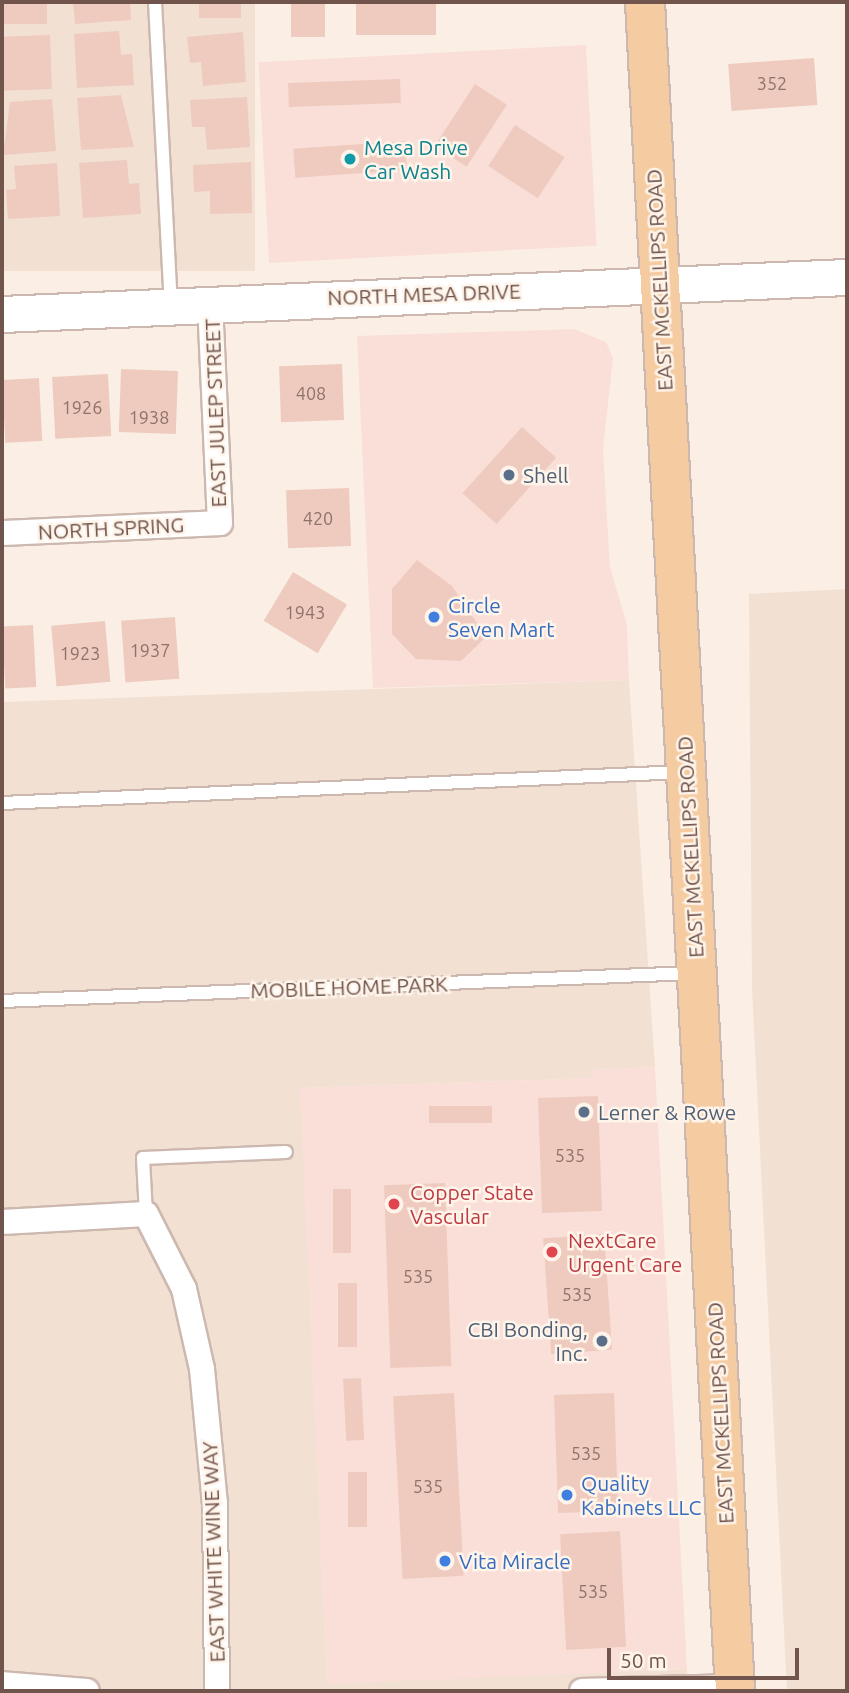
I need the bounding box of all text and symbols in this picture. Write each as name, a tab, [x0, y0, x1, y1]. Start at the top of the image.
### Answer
house number: 352	[757, 72, 787, 94]
place label: Mesa Drive Car Wash	[364, 134, 468, 184]
marker: Mesa Drive Car Wash	[342, 151, 358, 167]
street label: EAST MCKELLIPS ROAD	[641, 169, 677, 391]
street label: NORTH MESA DRIVE	[327, 278, 521, 310]
street label: EAST JULEP STREET	[199, 318, 231, 508]
house number: 408	[296, 382, 326, 404]
house number: 1926	[62, 396, 102, 418]
house number: 1938	[129, 406, 169, 428]
place label: Shell	[523, 462, 569, 488]
marker: Shell	[501, 467, 517, 483]
house number: 420	[303, 507, 333, 529]
street label: NORTH SPRING	[37, 512, 185, 544]
place label: Circle Seven Mart	[448, 592, 554, 642]
house number: 1943	[285, 601, 325, 623]
marker: Circle Seven Mart	[426, 609, 442, 625]
house number: 1937	[130, 639, 170, 661]
house number: 1923	[60, 642, 100, 664]
street label: EAST MCKELLIPS ROAD	[672, 736, 708, 958]
street label: MOBILE HOME PARK	[250, 971, 448, 1003]
place label: Lerner & Rowe	[598, 1099, 736, 1125]
marker: Lerner & Rowe	[576, 1104, 592, 1120]
house number: 535	[555, 1144, 585, 1166]
place label: Copper State Vascular	[410, 1179, 534, 1229]
marker: Copper State Vascular	[384, 1194, 404, 1214]
place label: NextCare Urgent Care	[568, 1227, 682, 1277]
marker: NextCare Urgent Care	[542, 1242, 562, 1262]
house number: 535	[403, 1265, 433, 1287]
house number: 535	[562, 1283, 592, 1305]
street label: EAST MCKELLIPS ROAD	[702, 1302, 738, 1524]
place label: CBI Bonding, Inc.	[467, 1316, 588, 1366]
marker: CBI Bonding, Inc.	[594, 1333, 610, 1349]
street label: EAST WHITE WINE WAY	[197, 1441, 229, 1663]
house number: 535	[571, 1442, 601, 1464]
place label: Quality Kabinets LLC	[581, 1470, 701, 1520]
house number: 535	[413, 1475, 443, 1497]
marker: Quality Kabinets LLC	[559, 1487, 575, 1503]
place label: Vita Miracle	[459, 1548, 571, 1574]
marker: Vita Miracle	[437, 1553, 453, 1569]
house number: 535	[578, 1580, 608, 1602]
scale bar	[611, 1634, 804, 1678]
text: 50 m	[620, 1648, 667, 1672]

